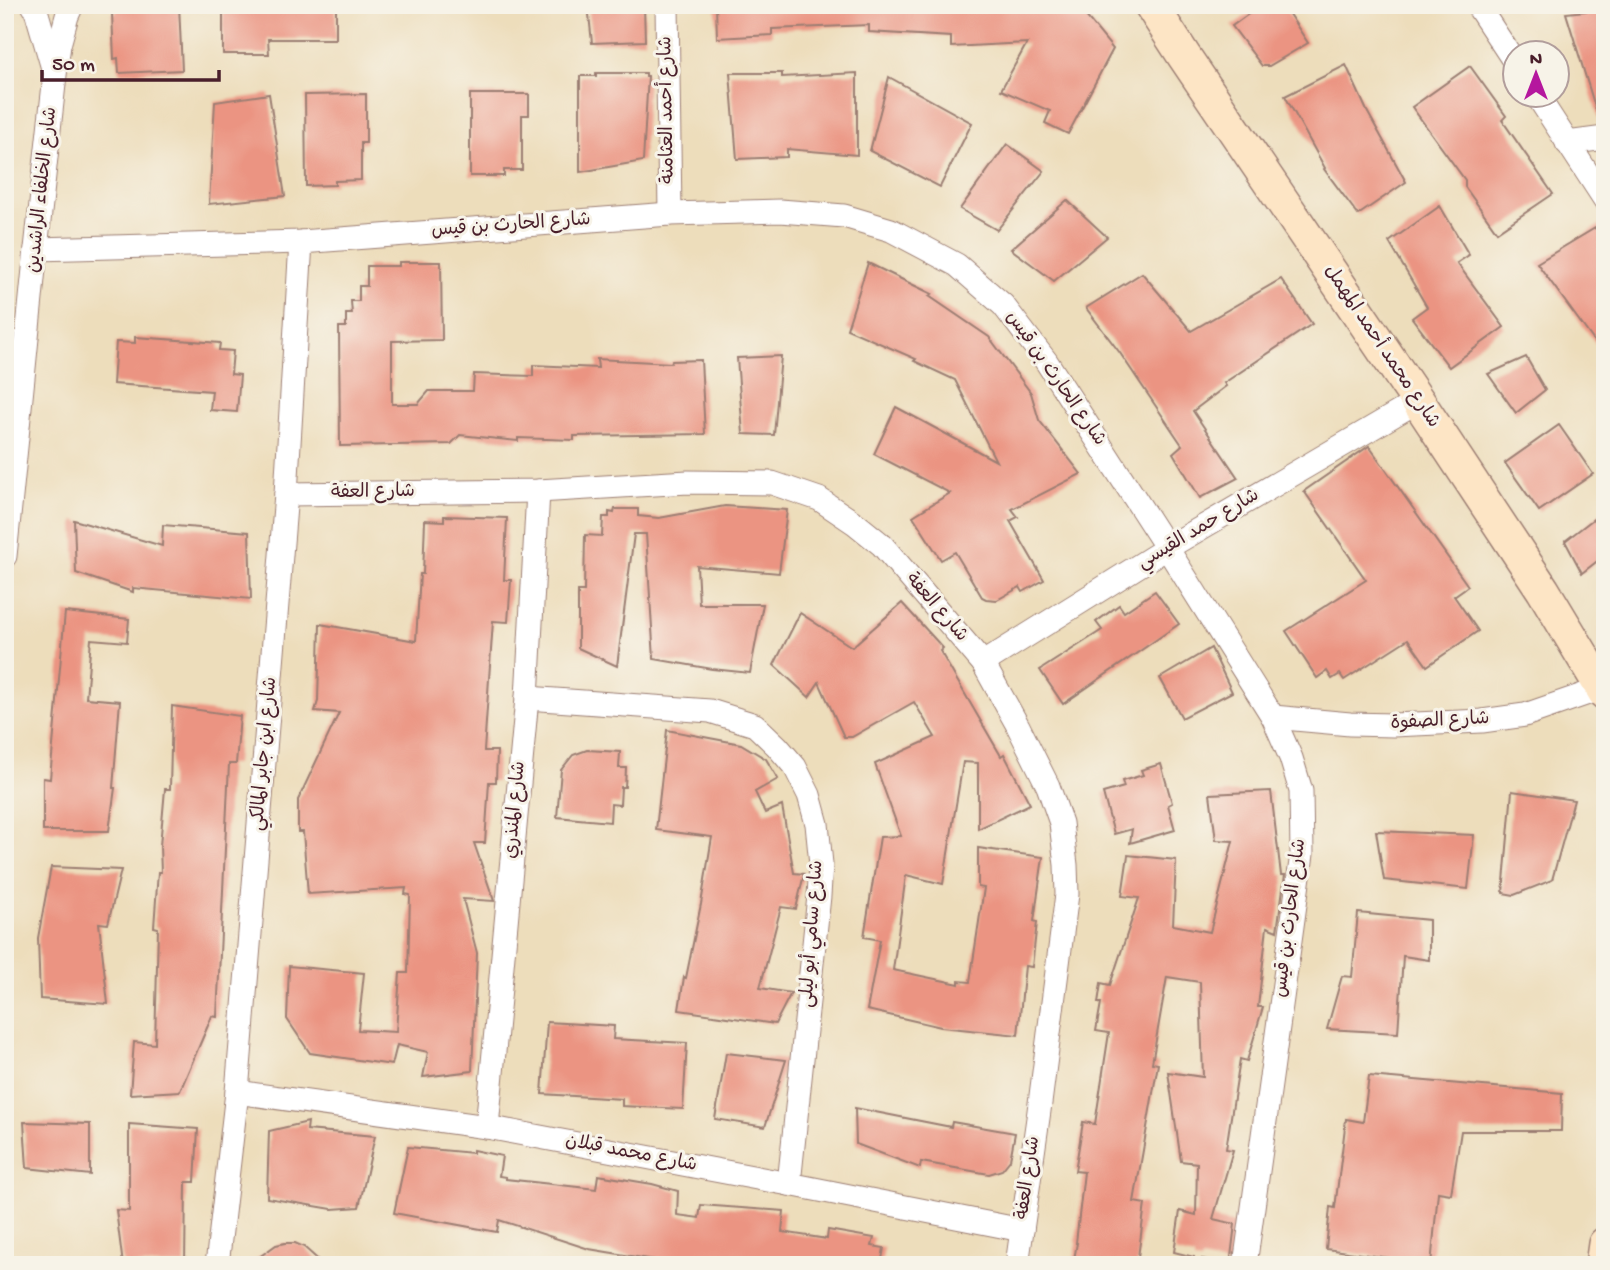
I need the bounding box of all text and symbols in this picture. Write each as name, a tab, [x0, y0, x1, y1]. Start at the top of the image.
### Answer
street label: شارع أحمد العثامنة	[653, 36, 681, 184]
scale bar	[42, 38, 219, 82]
north arrow	[1502, 38, 1572, 108]
text: N	[1530, 49, 1542, 72]
text: 50 m	[52, 54, 95, 79]
street label: شارع الخلفاء الراشدين	[23, 106, 63, 274]
street label: شارع الحارث بن قيس	[431, 209, 591, 243]
street label: شارع محمد أحمد المهمل	[1318, 260, 1446, 433]
street label: شارع الحارث بن قيس	[1000, 307, 1110, 451]
street label: شارع العفة	[331, 481, 415, 505]
street label: شارع حمد القيسي	[1134, 485, 1265, 577]
street label: شارع العفة	[900, 569, 972, 647]
street label: شارع ابن جابر المالكي	[247, 676, 285, 832]
street label: شارع الصفوة	[1390, 708, 1490, 736]
street label: شارع المنذري	[500, 760, 532, 860]
street label: شارع الحارث بن قيس	[1270, 837, 1312, 999]
street label: شارع سامي أبو ليلى	[794, 859, 832, 1009]
street label: شارع محمد قبلان	[563, 1130, 699, 1178]
street label: شارع العفة	[1012, 1135, 1046, 1221]

